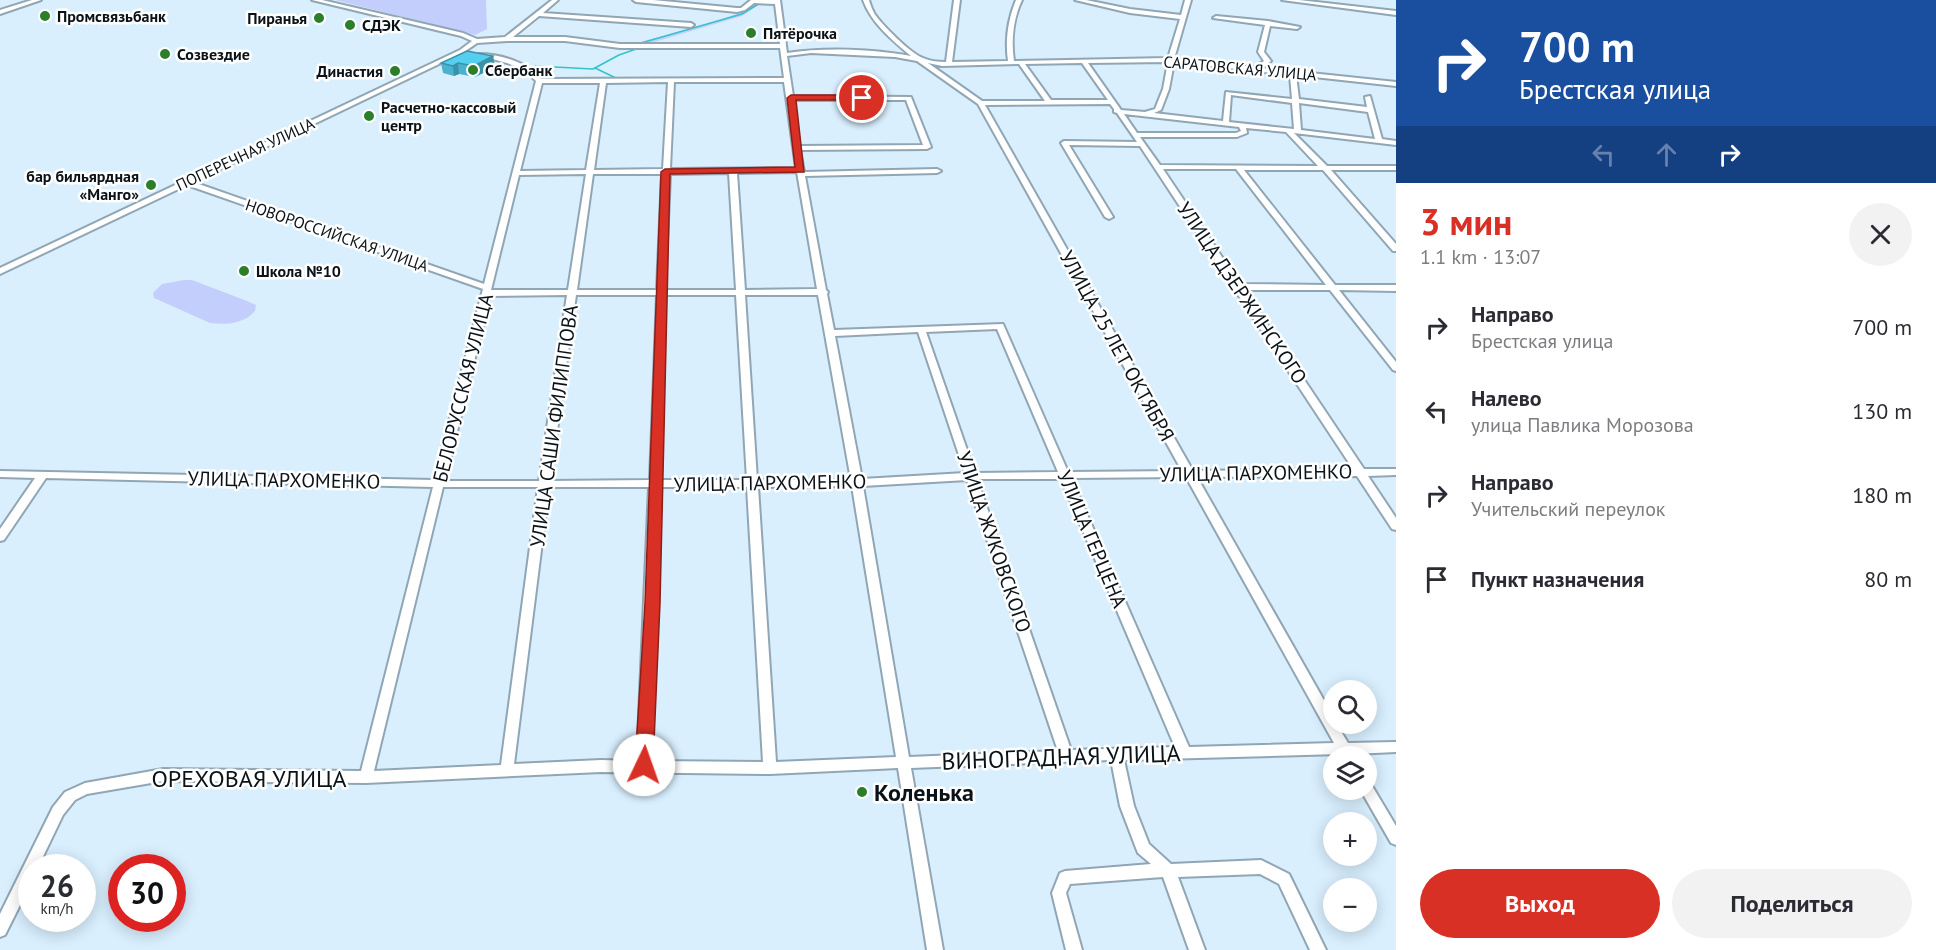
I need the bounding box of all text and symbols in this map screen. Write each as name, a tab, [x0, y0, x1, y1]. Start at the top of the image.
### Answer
place label: Промсвязьбанк	[57, 6, 166, 26]
place label: Пиранья	[247, 8, 307, 28]
marker: Промсвязьбанк	[38, 9, 52, 23]
marker: Пиранья	[312, 11, 326, 25]
place label: СДЭК	[362, 15, 401, 35]
marker: СДЭК	[343, 18, 357, 32]
text: 700 m	[1519, 19, 1635, 74]
place label: Пятёрочка	[763, 23, 837, 43]
icon: right	[1420, 24, 1498, 102]
marker: Пятёрочка	[744, 26, 758, 40]
place label: Созвездие	[177, 44, 250, 64]
marker: Созвездие	[158, 47, 172, 61]
street label: САРАТОВСКАЯ УЛИЦА	[1163, 51, 1318, 85]
place label: Сбербанк	[485, 60, 552, 80]
place label: Династия	[316, 61, 383, 81]
marker: Сбербанк	[466, 63, 480, 77]
marker: Династия	[388, 64, 402, 78]
pin	[836, 72, 887, 123]
text: Брестская улица	[1519, 72, 1711, 106]
icon: arrive	[845, 81, 878, 114]
place label: Расчетно-кассовый центр	[381, 97, 516, 135]
marker: Расчетно-кассовый центр	[362, 109, 376, 123]
street label: ПОПЕРЕЧНАЯ УЛИЦА	[173, 113, 318, 195]
icon: left	[1587, 138, 1620, 171]
icon: ahead	[1650, 138, 1683, 171]
icon: right	[1713, 138, 1746, 171]
place label: бар бильярдная «Манго»	[26, 166, 139, 204]
marker: бар бильярдная «Манго»	[144, 178, 158, 192]
street label: НОВОРОССИЙСКАЯ УЛИЦА	[243, 194, 432, 276]
street label: УЛИЦА ДЗЕРЖИНСКОГО	[1171, 197, 1313, 389]
text: 3 мин	[1420, 198, 1512, 245]
button: close	[1849, 203, 1912, 266]
text: 1.1 km · 13:07	[1420, 244, 1541, 270]
street label: УЛИЦА 25 ЛЕТ ОКТЯБРЯ	[1054, 246, 1180, 446]
place label: Школа №10	[256, 261, 341, 281]
marker: Школа №10	[237, 264, 251, 278]
street label: БЕЛОРУССКАЯ УЛИЦА	[427, 291, 499, 485]
text: Направо	[1471, 300, 1554, 328]
street label: УЛИЦА САШИ ФИЛИППОВА	[524, 303, 584, 549]
icon: right	[1420, 311, 1453, 344]
text: 700 m	[1852, 313, 1912, 341]
text: Брестская улица	[1471, 328, 1613, 354]
text: Налево	[1471, 384, 1542, 412]
icon: left	[1420, 395, 1453, 428]
text: 130 m	[1852, 397, 1912, 425]
text: улица Павлика Морозова	[1471, 412, 1694, 438]
street label: УЛИЦА ЖУКОВСКОГО	[951, 448, 1037, 636]
street label: УЛИЦА ПАРХОМЕНКО	[1159, 458, 1353, 488]
street label: УЛИЦА ПАРХОМЕНКО	[187, 465, 381, 495]
street label: УЛИЦА ГЕРЦЕНА	[1051, 466, 1133, 612]
street label: УЛИЦА ПАРХОМЕНКО	[673, 468, 867, 498]
text: Направо	[1471, 468, 1554, 496]
icon: right	[1420, 479, 1453, 512]
text: 180 m	[1852, 481, 1912, 509]
text: Учительский переулок	[1471, 496, 1665, 522]
icon: arrive	[1420, 563, 1453, 596]
text: Пункт назначения	[1471, 565, 1644, 593]
text: 80 m	[1864, 565, 1912, 593]
map controls	[1323, 680, 1377, 932]
button: search	[1323, 680, 1377, 734]
position arrow	[612, 733, 676, 797]
street label: ВИНОГРАДНАЯ УЛИЦА	[941, 737, 1181, 777]
button: layers	[1323, 746, 1377, 800]
street label: ОРЕХОВАЯ УЛИЦА	[151, 763, 347, 794]
place label: Коленька	[874, 777, 974, 808]
marker: Коленька	[855, 785, 869, 799]
button: +	[1323, 812, 1377, 866]
speed limit sign: 30	[108, 854, 186, 932]
text: 26	[40, 866, 74, 905]
button: Выход	[1420, 869, 1660, 938]
button: Поделиться	[1672, 869, 1912, 938]
button: −	[1323, 878, 1377, 932]
text: km/h	[41, 899, 73, 918]

